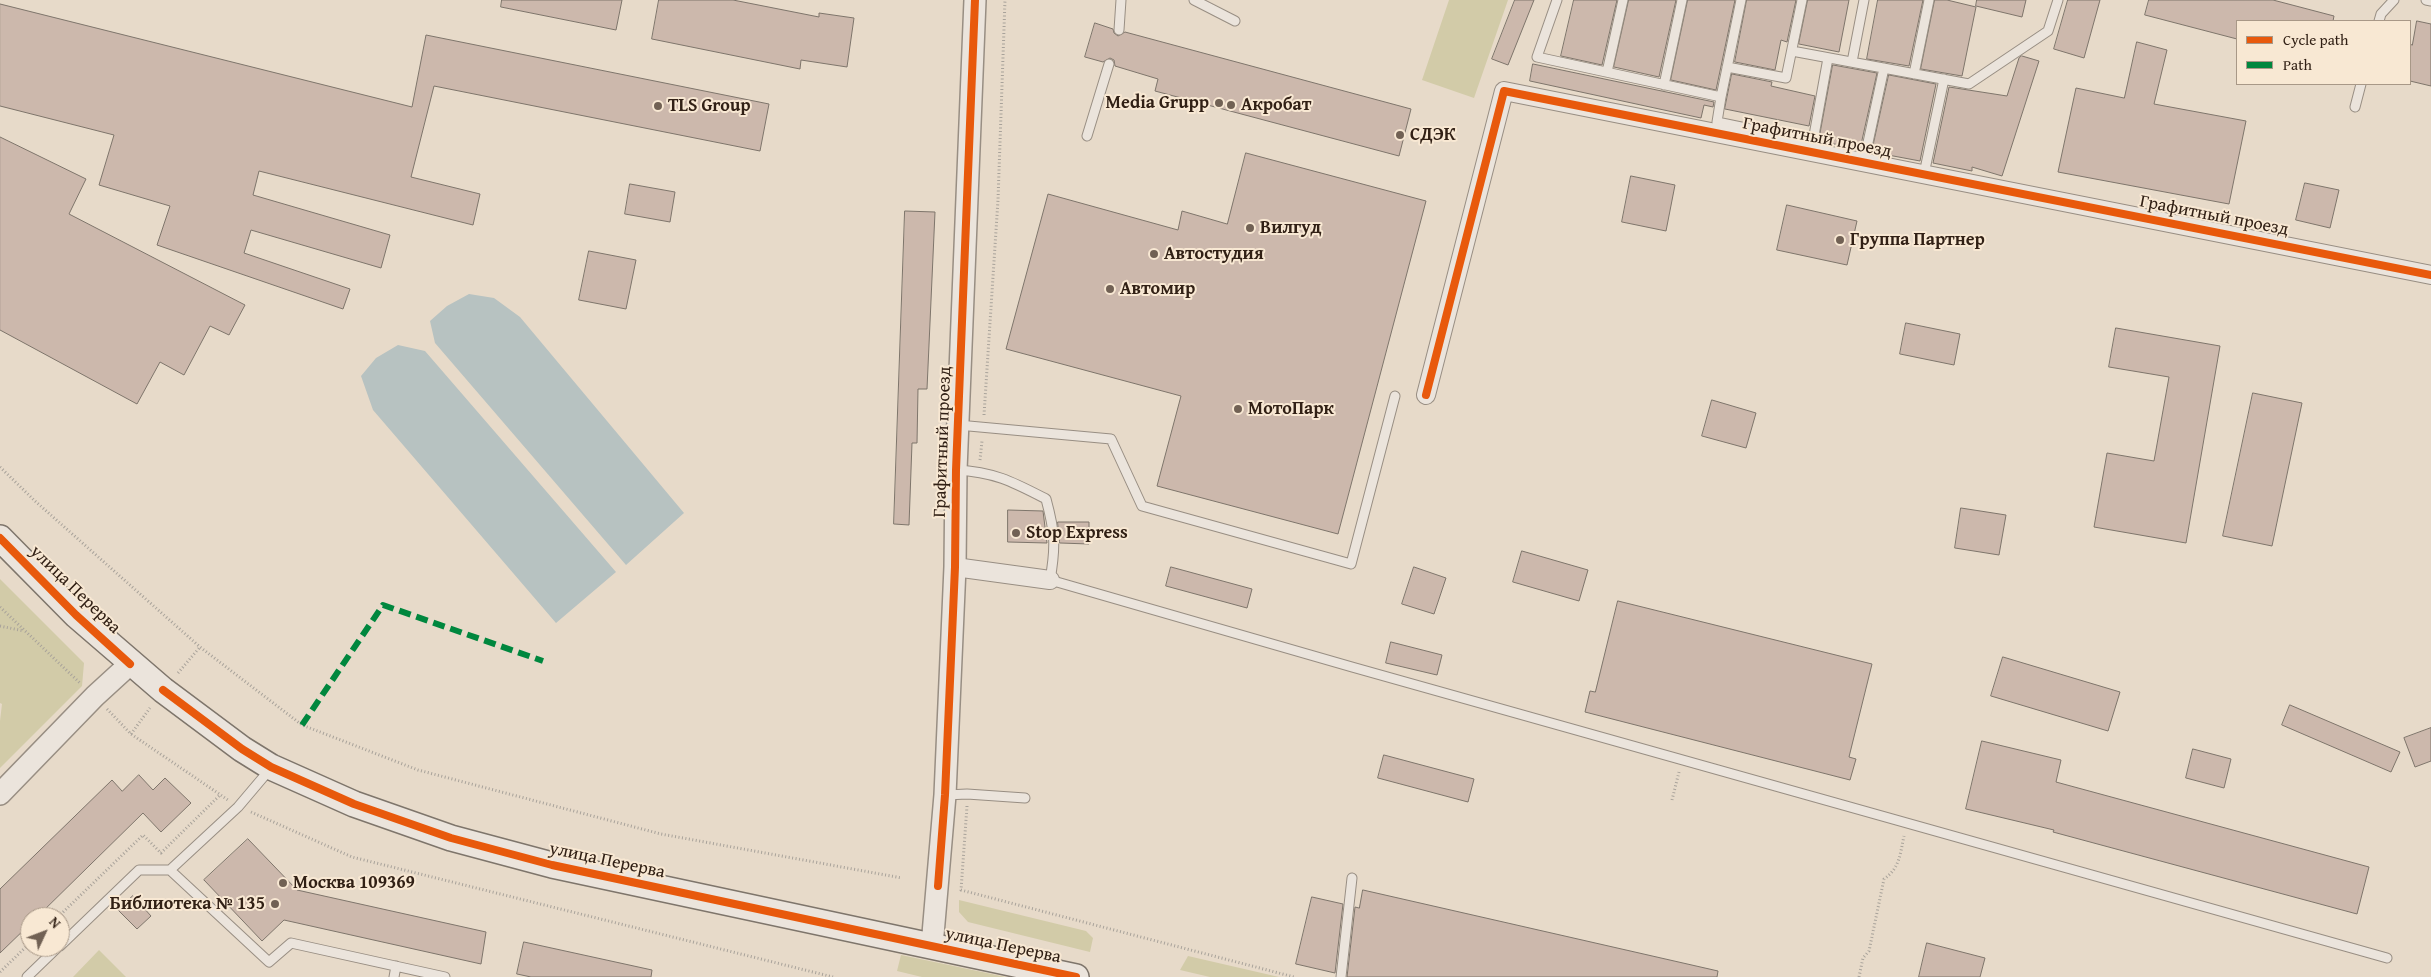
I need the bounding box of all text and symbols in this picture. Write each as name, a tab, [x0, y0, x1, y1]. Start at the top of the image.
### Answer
legend	[2236, 20, 2411, 85]
text: Cycle path	[2283, 29, 2349, 50]
text: Path	[2283, 54, 2312, 75]
place label: Media Grupp	[1106, 92, 1209, 114]
place label: Акробат	[1241, 94, 1311, 116]
place label: TLS Group	[668, 95, 750, 117]
marker: Media Grupp	[1213, 97, 1225, 109]
marker: Акробат	[1225, 99, 1237, 111]
marker: TLS Group	[652, 100, 664, 112]
street label: Графитный проезд	[1741, 113, 1893, 163]
place label: СДЭК	[1410, 124, 1456, 146]
marker: СДЭК	[1394, 129, 1406, 141]
street label: Графитный проезд	[2138, 191, 2290, 241]
place label: Вилгуд	[1260, 217, 1322, 239]
marker: Вилгуд	[1244, 222, 1256, 234]
place label: Группа Партнер	[1850, 229, 1985, 251]
marker: Группа Партнер	[1834, 234, 1846, 246]
place label: Автостудия	[1164, 243, 1264, 265]
marker: Автостудия	[1148, 248, 1160, 260]
place label: Автомир	[1120, 278, 1195, 300]
marker: Автомир	[1104, 283, 1116, 295]
street label: Графитный проезд	[930, 366, 956, 518]
place label: МотоПарк	[1248, 398, 1334, 420]
marker: МотоПарк	[1232, 403, 1244, 415]
place label: Stop Express	[1026, 522, 1128, 544]
marker: Stop Express	[1010, 527, 1022, 539]
street label: улица Перерва	[25, 541, 125, 639]
street label: улица Перерва	[547, 838, 667, 884]
place label: Москва 109369	[293, 872, 415, 894]
marker: Москва 109369	[277, 877, 289, 889]
place label: Библиотека № 135	[110, 893, 265, 915]
marker: Библиотека № 135	[269, 898, 281, 910]
north arrow	[20, 907, 70, 957]
text: N	[45, 912, 66, 933]
street label: улица Перерва	[943, 923, 1063, 969]

